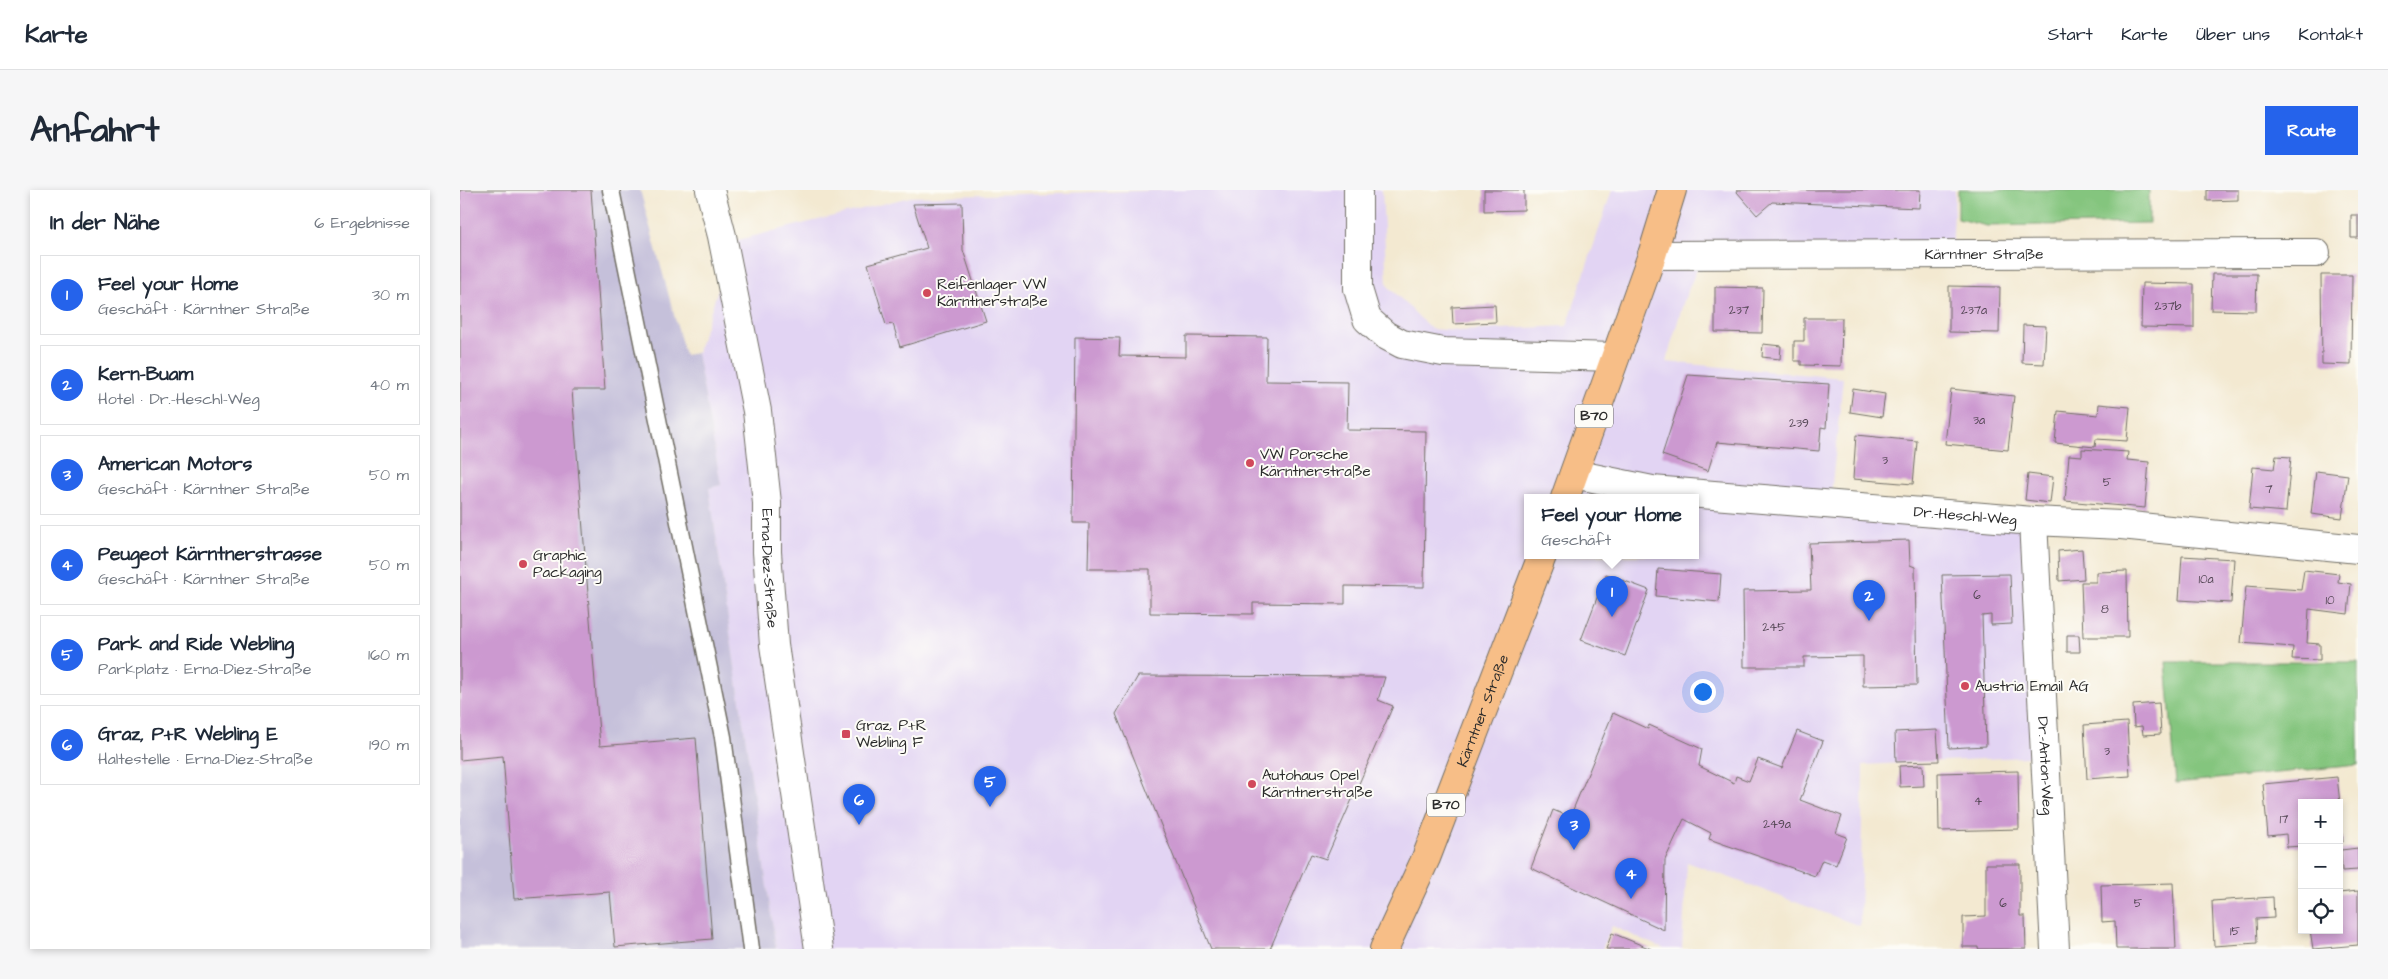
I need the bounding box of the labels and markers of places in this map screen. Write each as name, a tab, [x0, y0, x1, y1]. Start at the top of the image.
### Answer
place label: Reifenlager VW Kärntnerstraße	[937, 274, 1048, 312]
marker: Reifenlager VW Kärntnerstraße	[921, 287, 933, 299]
place label: VW Porsche Kärntnerstraße	[1260, 444, 1371, 482]
marker: VW Porsche Kärntnerstraße	[1244, 457, 1256, 469]
place label: Graphic Packaging	[533, 545, 602, 584]
marker: Graphic Packaging	[517, 558, 529, 570]
pin: 1	[1596, 576, 1628, 617]
pin: 2	[1853, 580, 1885, 621]
place label: Austria Email AG	[1975, 676, 2089, 697]
marker: Austria Email AG	[1959, 680, 1971, 692]
place label: Graz, P+R Webling F	[856, 715, 927, 754]
marker: Graz, P+R Webling F	[840, 728, 852, 740]
place label: Autohaus Opel Kärntnerstraße	[1262, 765, 1373, 803]
pin: 5	[974, 766, 1006, 807]
marker: Autohaus Opel Kärntnerstraße	[1246, 778, 1258, 790]
pin: 6	[843, 784, 875, 825]
pin: 3	[1558, 809, 1590, 850]
pin: 4	[1615, 858, 1647, 899]

